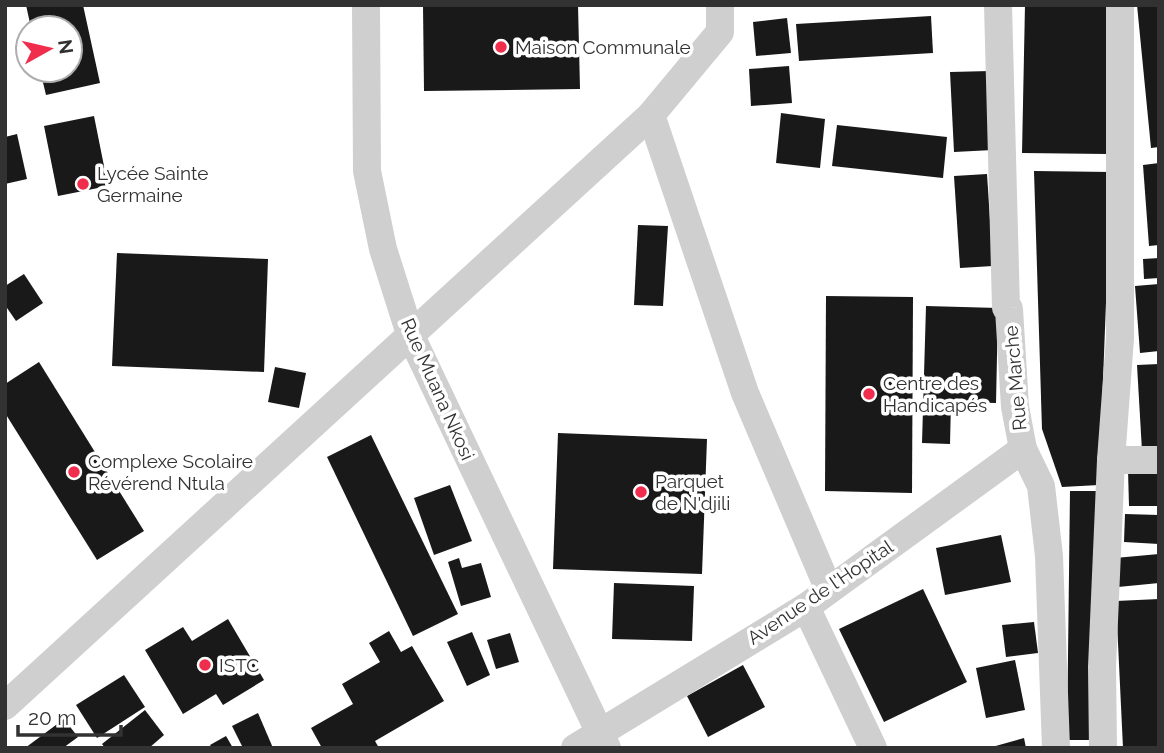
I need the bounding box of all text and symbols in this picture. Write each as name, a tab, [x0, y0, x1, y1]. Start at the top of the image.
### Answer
north arrow	[14, 14, 84, 84]
place label: Maison Communale	[515, 36, 691, 58]
text: N	[54, 38, 78, 55]
marker: Maison Communale	[493, 39, 509, 55]
place label: Lycée Sainte Germaine	[97, 162, 208, 206]
marker: Lycée Sainte Germaine	[75, 176, 91, 192]
street label: Rue Muana Nkosi	[397, 315, 479, 463]
street label: Rue Marche	[999, 324, 1031, 432]
place label: Centre des Handicapés	[883, 372, 987, 416]
marker: Centre des Handicapés	[861, 386, 877, 402]
place label: Complexe Scolaire Révérend Ntula	[88, 450, 253, 494]
marker: Complexe Scolaire Révérend Ntula	[66, 464, 82, 480]
place label: Parquet de N'djili	[655, 470, 730, 514]
marker: Parquet de N'djili	[633, 484, 649, 500]
street label: Avenue de l'Hopital	[743, 535, 898, 649]
place label: ISTC	[219, 654, 259, 676]
marker: ISTC	[197, 657, 213, 673]
scale bar	[18, 694, 121, 738]
text: 20 m	[28, 705, 76, 730]

